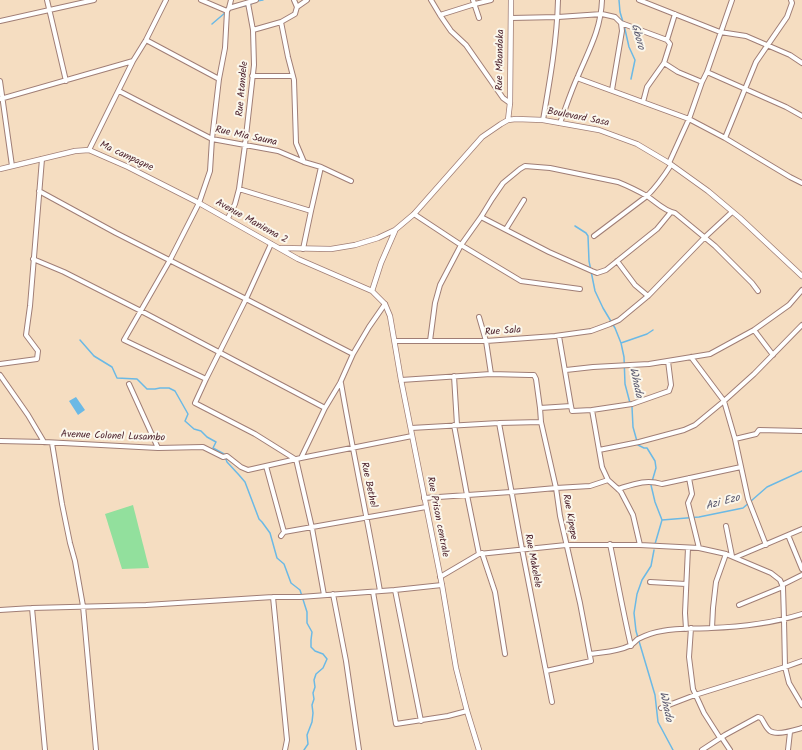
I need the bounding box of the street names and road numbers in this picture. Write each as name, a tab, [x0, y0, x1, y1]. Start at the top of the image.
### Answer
street label: Rue Mbandaka	[494, 29, 508, 91]
street label: Rue Atandele	[235, 61, 251, 117]
street label: Boulevard Sasa	[546, 106, 610, 130]
street label: Rue Mia Sauna	[214, 125, 278, 149]
street label: Ma campagne	[97, 139, 155, 175]
street label: Avenue Maniema 2	[213, 197, 289, 247]
street label: Rue Sala	[484, 325, 522, 339]
street label: Avenue Colonel Lusambo	[61, 429, 165, 445]
street label: Rue Bethel	[357, 461, 379, 509]
street label: Rue Prison centrale	[423, 476, 451, 558]
street label: Rue Kipepe	[559, 493, 579, 541]
street label: Rue Makelele	[521, 533, 543, 589]

